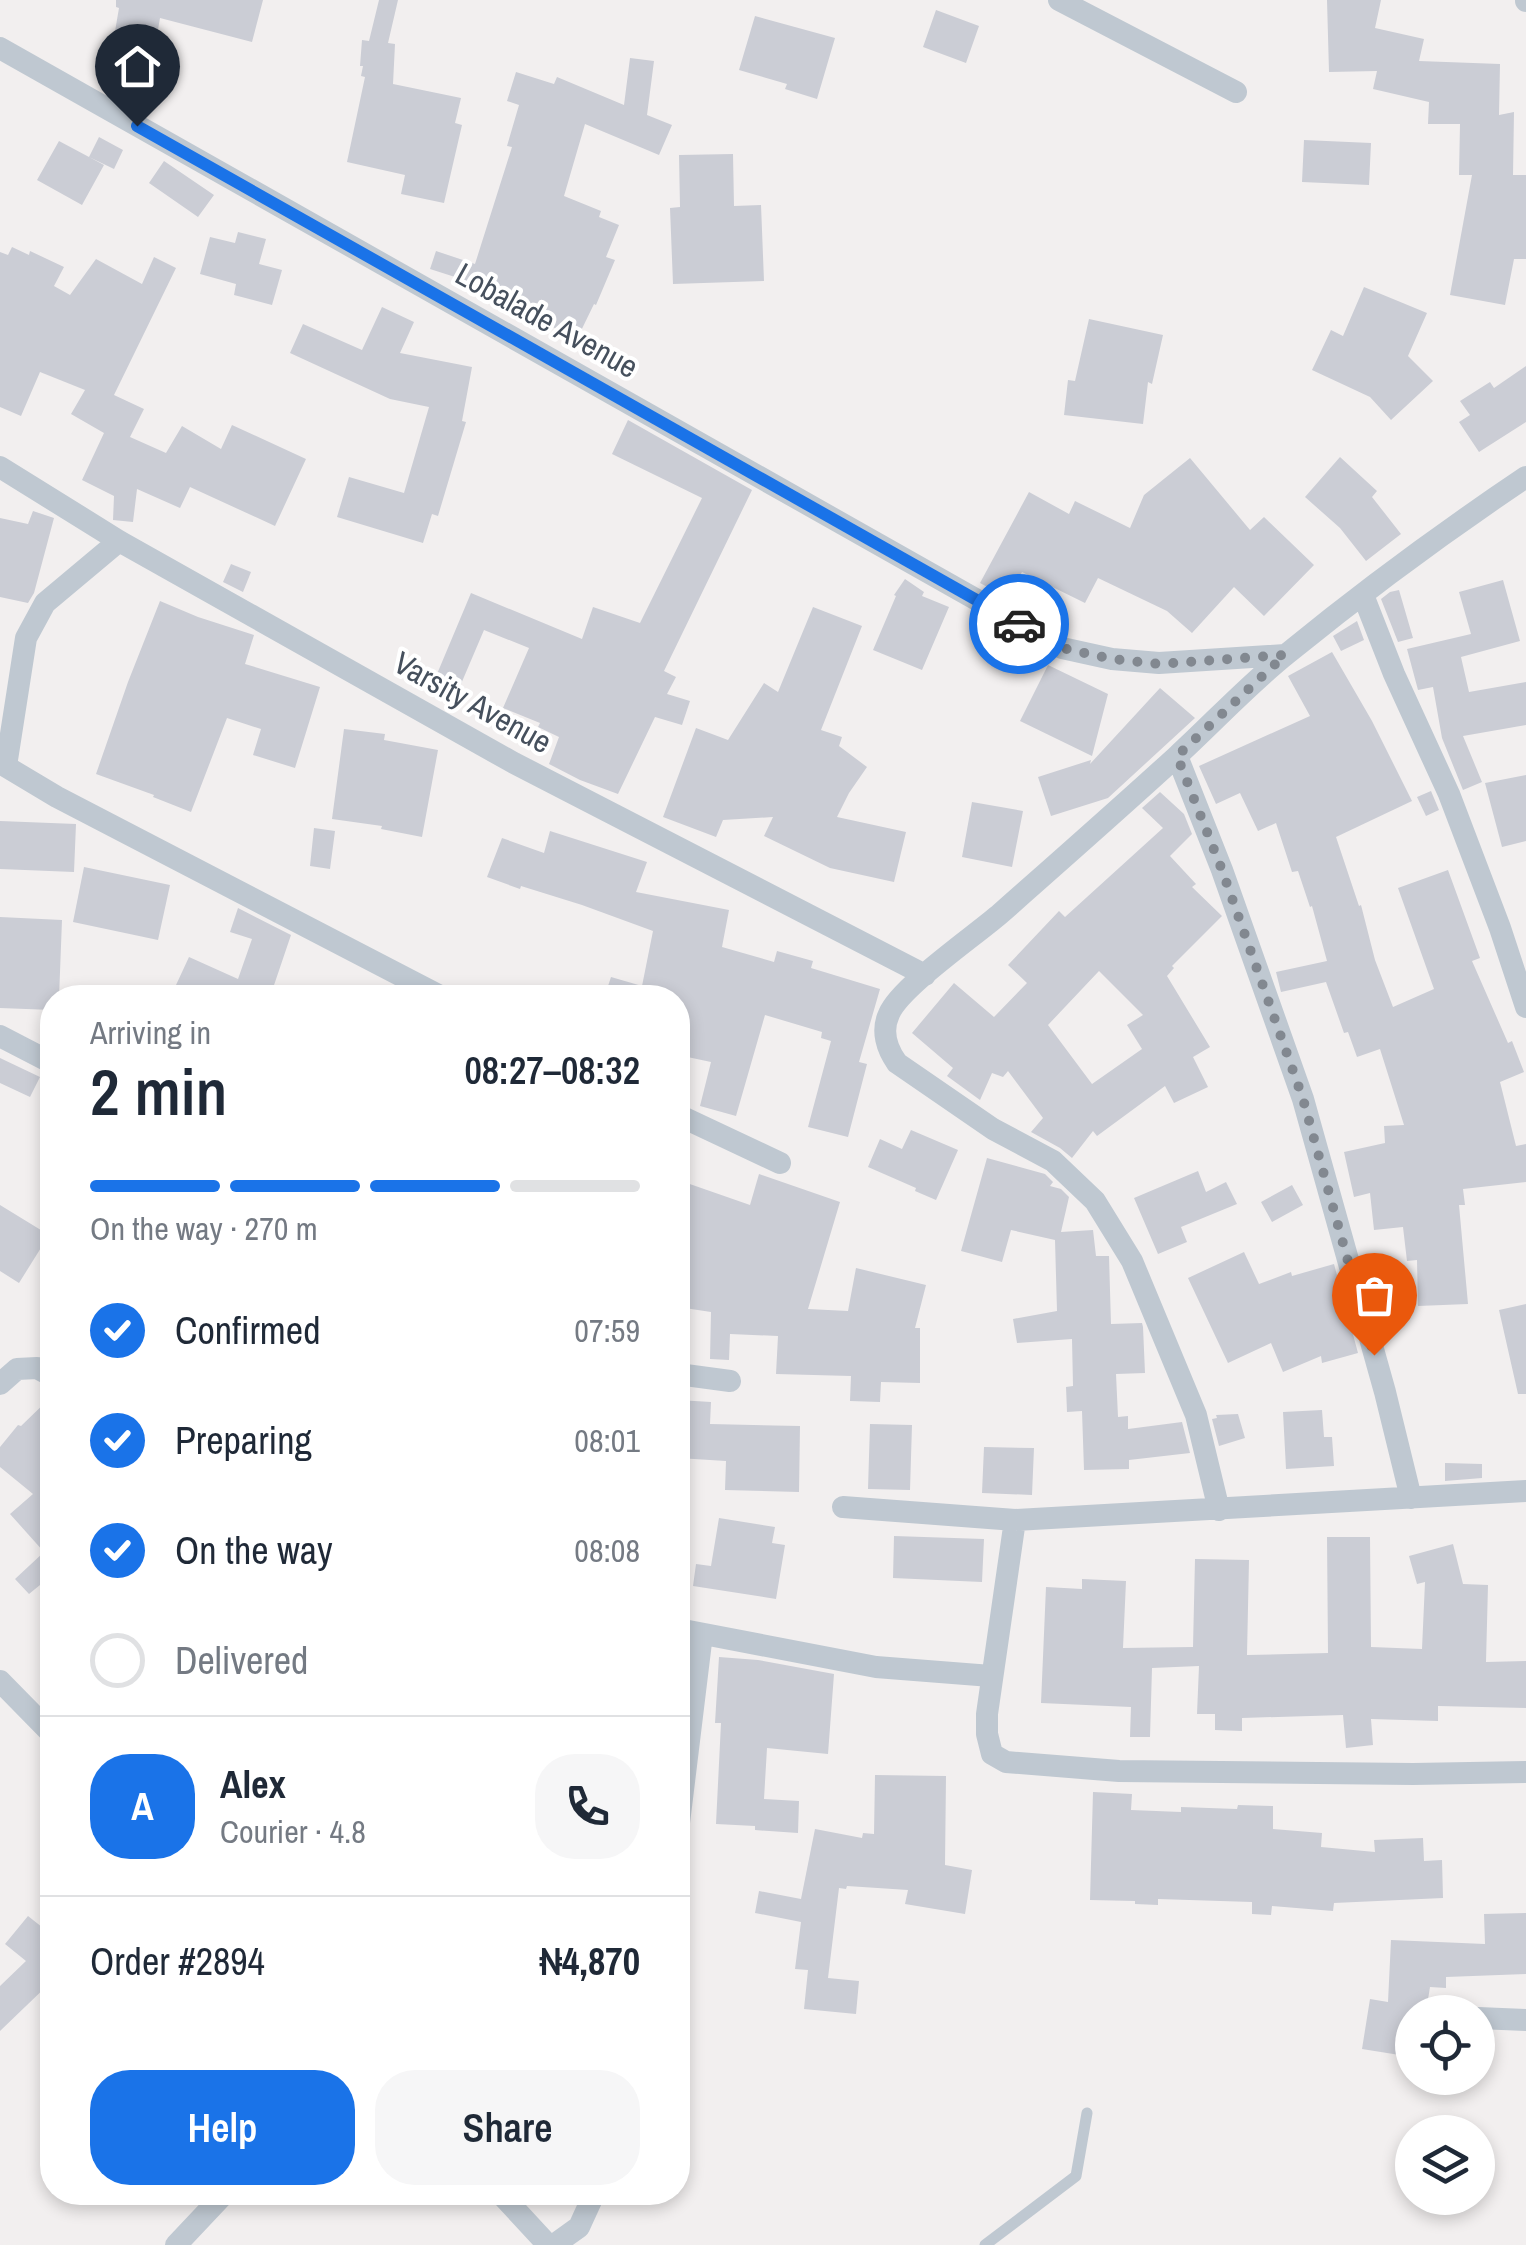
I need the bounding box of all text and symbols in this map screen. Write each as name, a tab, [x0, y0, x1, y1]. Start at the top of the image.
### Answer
pin	[95, 24, 180, 127]
icon: home	[110, 39, 165, 94]
street label: Lobalade Avenue	[448, 252, 646, 388]
courier	[969, 574, 1069, 674]
icon: car	[992, 597, 1047, 652]
street label: Varsity Avenue	[386, 641, 560, 763]
text: Arriving in	[90, 1011, 211, 1054]
text: 08:27–08:32	[464, 1045, 640, 1096]
text: 2 min	[90, 1048, 227, 1135]
text: On the way · 270 m	[90, 1207, 318, 1250]
pin	[1332, 1253, 1417, 1356]
icon: bag	[1347, 1268, 1402, 1323]
icon: check	[90, 1303, 145, 1358]
text: Confirmed	[175, 1305, 320, 1356]
text: 07:59	[574, 1309, 640, 1352]
icon: check	[90, 1413, 145, 1468]
text: Preparing	[175, 1415, 312, 1466]
text: 08:01	[574, 1419, 640, 1462]
icon: check	[90, 1523, 145, 1578]
text: On the way	[175, 1525, 333, 1576]
text: 08:08	[574, 1529, 640, 1572]
text: Delivered	[175, 1635, 308, 1686]
button: phone	[535, 1754, 640, 1859]
text: Alex	[220, 1759, 286, 1810]
text: A	[131, 1781, 154, 1832]
text: Courier · 4.8	[220, 1810, 366, 1853]
text: Order #2894	[90, 1936, 265, 1987]
text: ₦4,870	[540, 1936, 640, 1987]
map controls	[1395, 1995, 1495, 2215]
button: locate	[1395, 1995, 1495, 2095]
button: Help	[90, 2070, 355, 2185]
button: Share	[375, 2070, 640, 2185]
button: layers	[1395, 2115, 1495, 2215]

